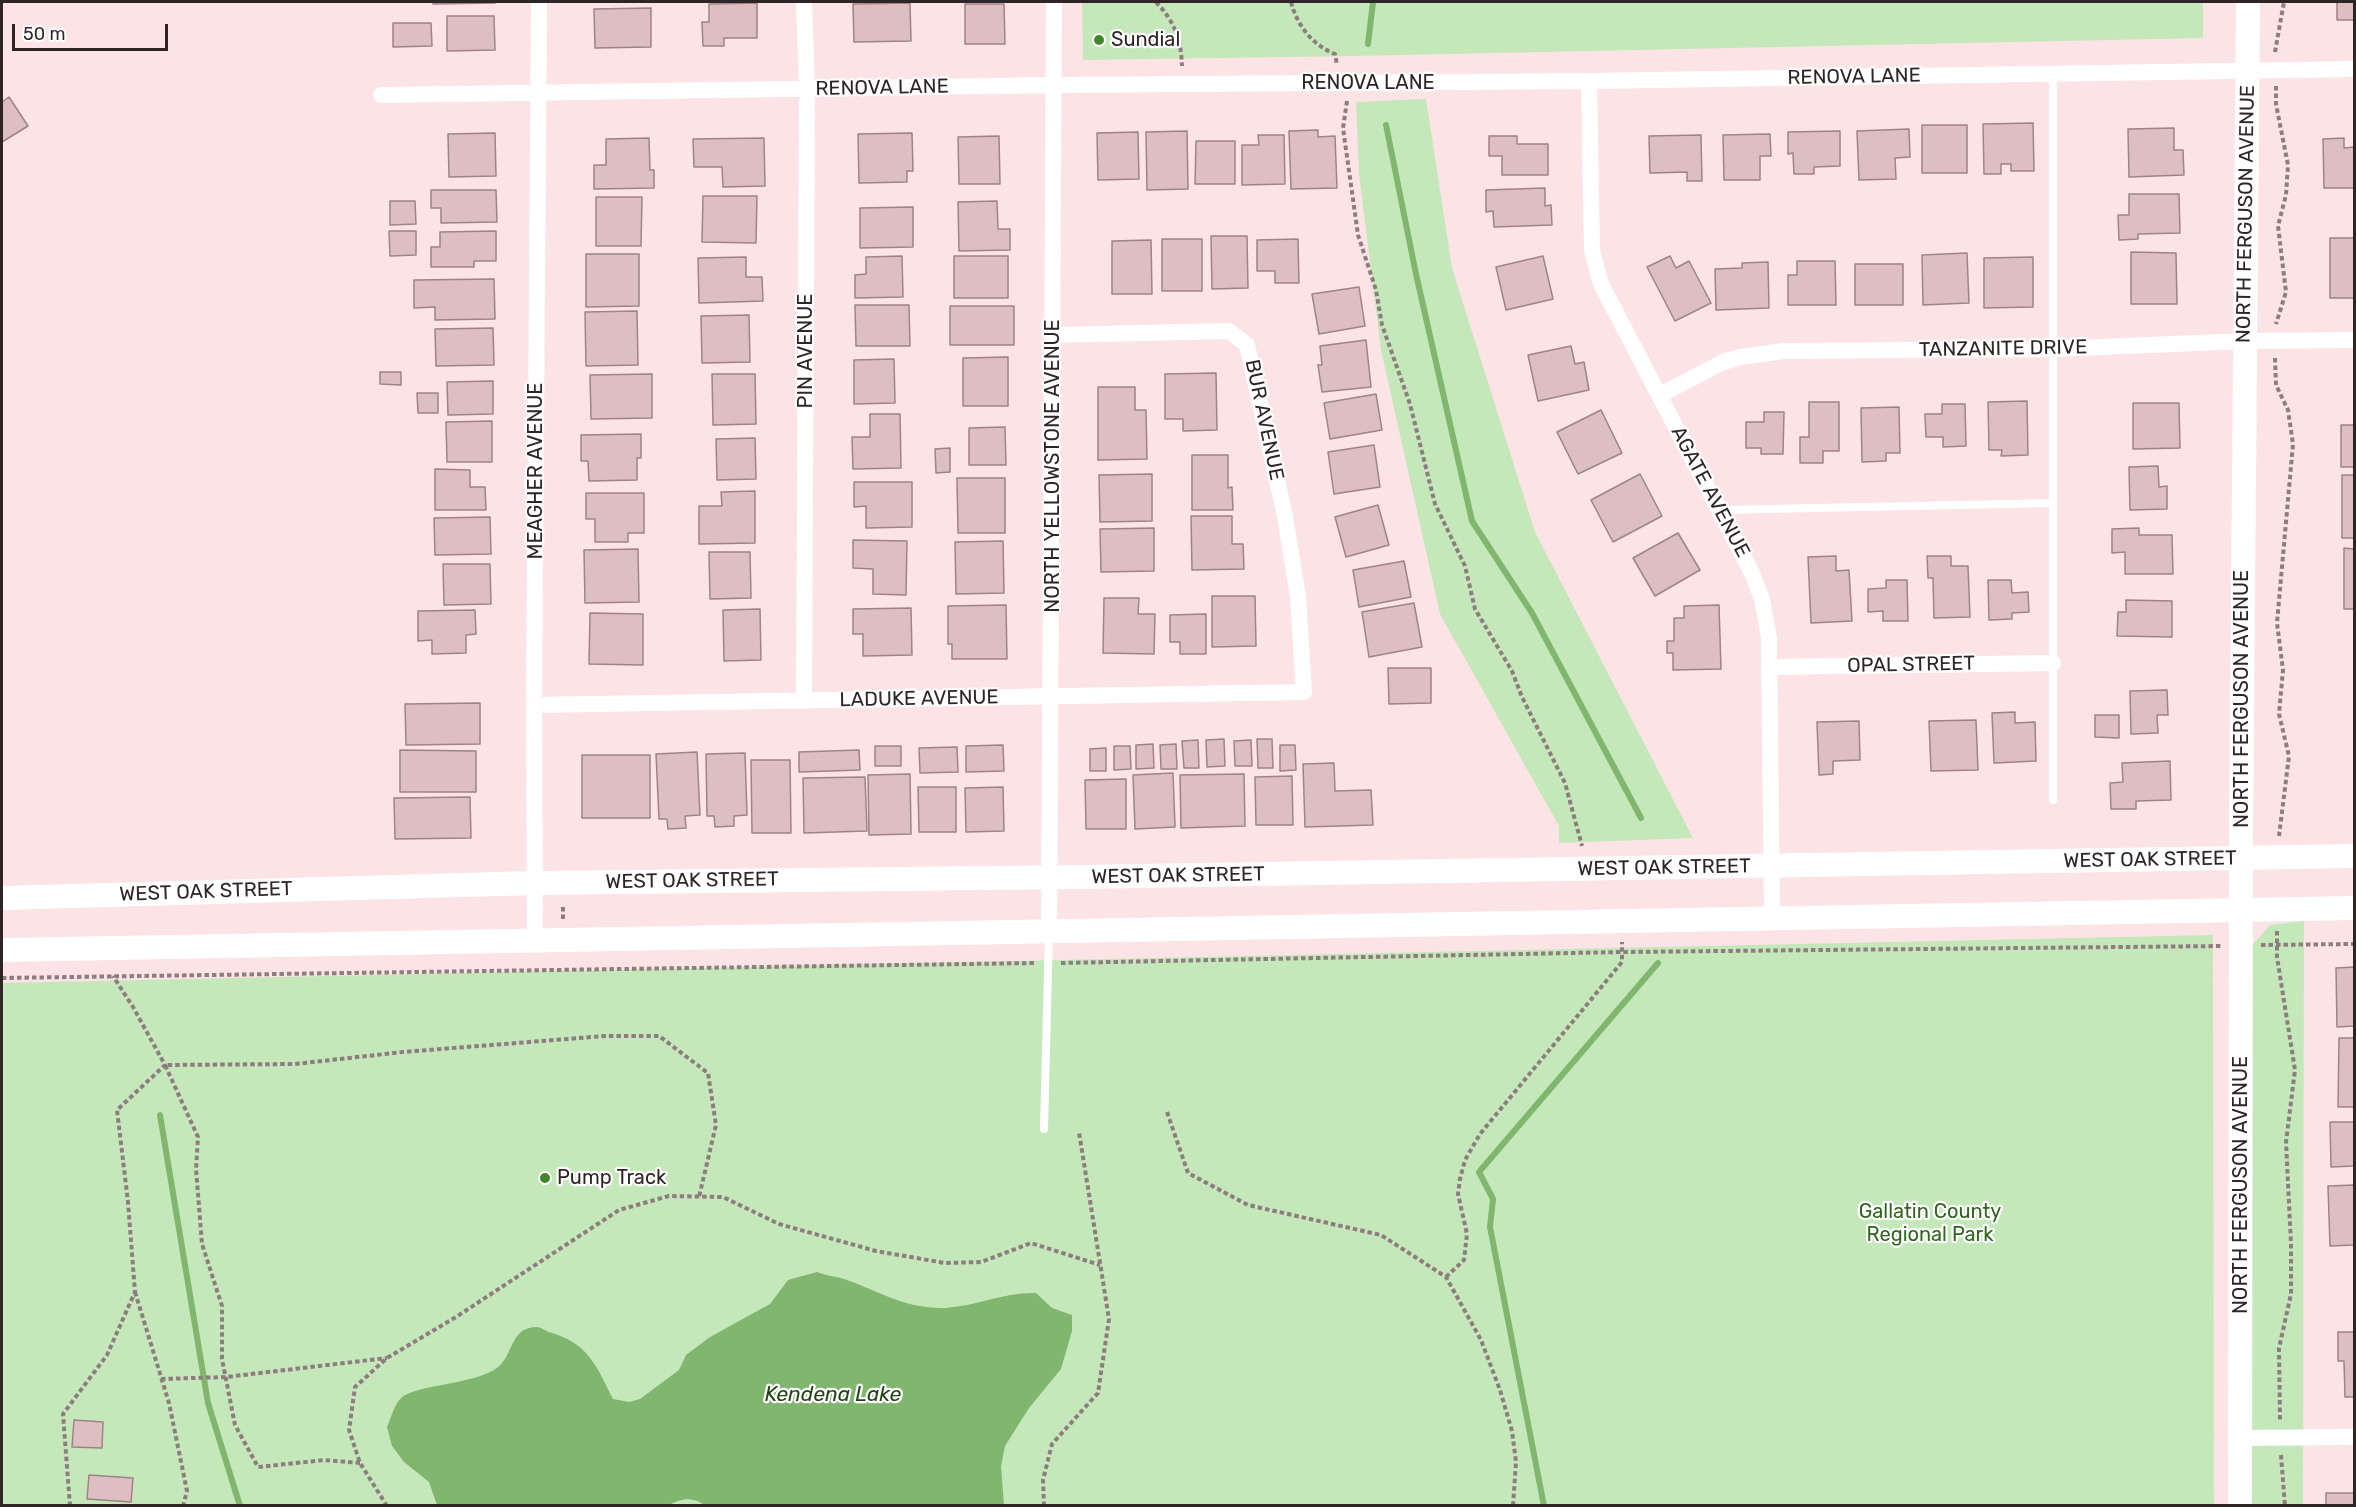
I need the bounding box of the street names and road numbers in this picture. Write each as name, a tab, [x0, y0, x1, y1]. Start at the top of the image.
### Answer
street label: RENOVA LANE	[1787, 64, 1921, 90]
street label: RENOVA LANE	[1301, 71, 1435, 95]
street label: RENOVA LANE	[815, 75, 949, 101]
street label: NORTH FERGUSON AVENUE	[2232, 85, 2260, 343]
street label: PIN AVENUE	[794, 294, 818, 408]
street label: NORTH YELLOWSTONE AVENUE	[1041, 319, 1065, 613]
street label: TANZANITE DRIVE	[1919, 336, 2087, 362]
street label: BUR AVENUE	[1239, 357, 1289, 483]
street label: MEAGHER AVENUE	[524, 383, 548, 559]
street label: AGATE AVENUE	[1665, 422, 1755, 562]
street label: NORTH FERGUSON AVENUE	[2230, 570, 2254, 828]
street label: OPAL STREET	[1847, 652, 1975, 678]
street label: LADUKE AVENUE	[839, 686, 999, 712]
street label: WEST OAK STREET	[2063, 846, 2237, 874]
street label: WEST OAK STREET	[1577, 854, 1751, 882]
street label: WEST OAK STREET	[1091, 862, 1265, 890]
street label: WEST OAK STREET	[605, 867, 779, 895]
street label: WEST OAK STREET	[119, 877, 293, 907]
street label: NORTH FERGUSON AVENUE	[2229, 1056, 2253, 1314]

